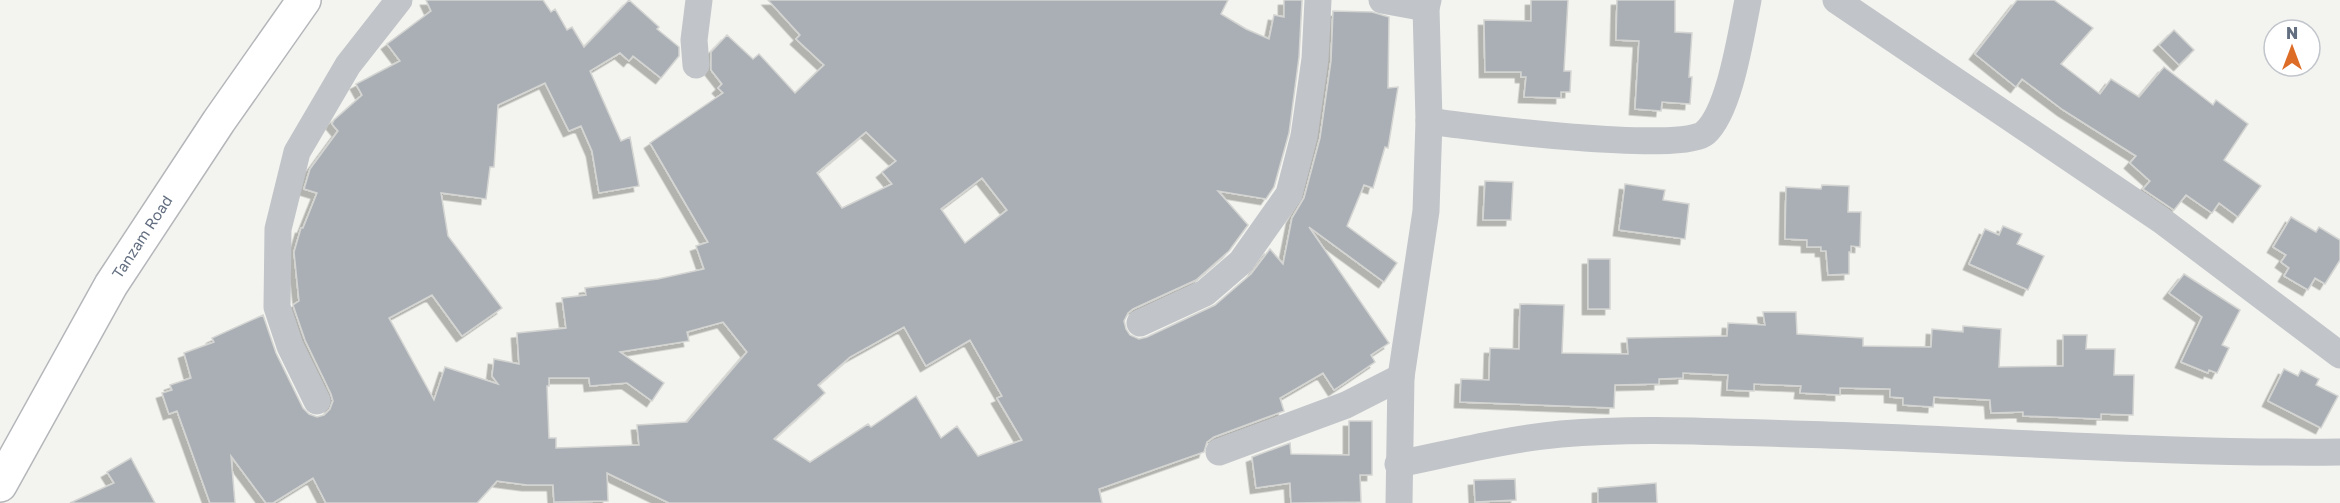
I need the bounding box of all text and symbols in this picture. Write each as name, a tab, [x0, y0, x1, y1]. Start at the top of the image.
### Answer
north arrow	[2262, 18, 2322, 78]
text: N	[2286, 23, 2298, 43]
street label: Tanzam Road	[108, 192, 175, 282]

